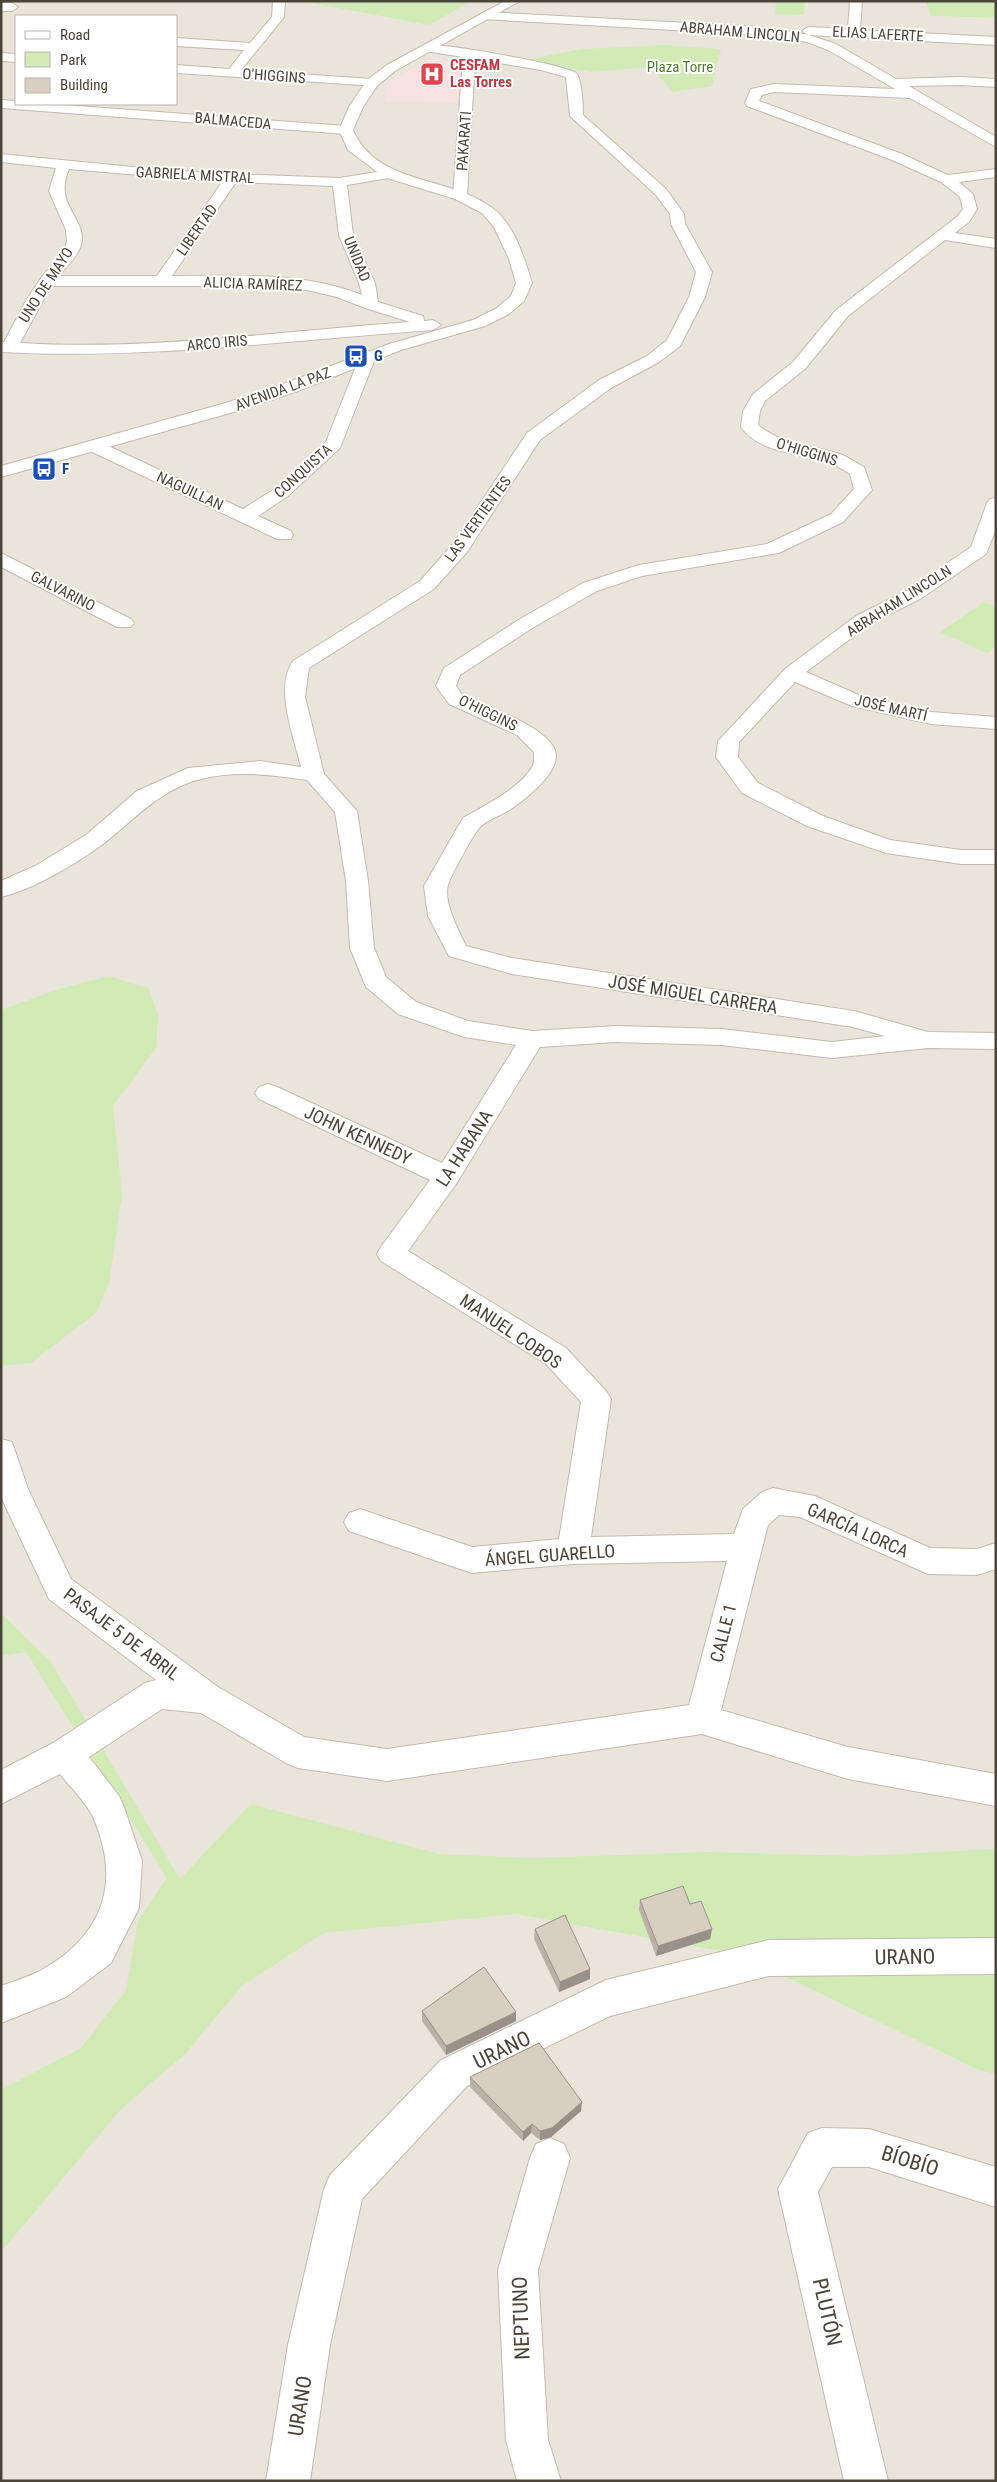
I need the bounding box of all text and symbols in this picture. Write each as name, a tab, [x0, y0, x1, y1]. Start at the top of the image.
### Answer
legend	[15, 15, 178, 105]
street label: ABRAHAM LINCOLN	[679, 18, 801, 46]
street label: ELIAS LAFERTE	[832, 23, 924, 45]
text: Road	[60, 26, 90, 44]
text: Park	[60, 51, 87, 69]
place label: CESFAM Las Torres	[450, 56, 512, 91]
park label: Plaza Torre	[647, 58, 713, 76]
hospital icon: CESFAM Las Torres	[419, 61, 445, 87]
street label: O'HIGGINS	[242, 65, 306, 87]
text: Building	[60, 76, 108, 94]
street label: BALMACEDA	[194, 109, 272, 133]
street label: PAKARATI	[453, 110, 475, 172]
street label: GABRIELA MISTRAL	[135, 163, 255, 187]
street label: LIBERTAD	[173, 201, 221, 259]
street label: UNIDAD	[340, 234, 374, 284]
street label: UNO DE MAYO	[15, 244, 77, 326]
street label: ALICIA RAMÍREZ	[203, 273, 303, 295]
street label: ARCO IRIS	[186, 331, 248, 355]
bus stop icon: G	[343, 343, 369, 369]
place label: G	[374, 347, 383, 365]
street label: AVENIDA LA PAZ	[233, 363, 333, 415]
street label: O'HIGGINS	[774, 434, 840, 470]
street label: CONQUISTA	[270, 440, 336, 502]
bus stop icon: F	[31, 456, 57, 482]
place label: F	[62, 460, 69, 478]
street label: NAGUILLAN	[154, 468, 226, 514]
street label: LAS VERTIENTES	[441, 472, 515, 565]
street label: ABRAHAM LINCOLN	[843, 561, 955, 641]
street label: GALVARINO	[28, 567, 98, 615]
street label: O'HIGGINS	[456, 691, 521, 735]
street label: JOSÉ MARTÍ	[853, 691, 930, 725]
street label: JOSÉ MIGUEL CARRERA	[607, 970, 780, 1018]
street label: JOHN KENNEDY	[301, 1101, 415, 1169]
street label: LA HABANA	[432, 1105, 497, 1190]
street label: MANUEL COBOS	[456, 1289, 566, 1373]
street label: GARCÍA LORCA	[804, 1498, 913, 1562]
street label: ÁNGEL GUARELLO	[484, 1540, 616, 1570]
street label: PASAJE 5 DE ABRIL	[60, 1584, 185, 1685]
street label: CALLE 1	[706, 1602, 740, 1664]
street label: URANO	[874, 1944, 936, 1970]
street label: URANO	[469, 2026, 535, 2074]
street label: BÍOBÍO	[878, 2141, 942, 2181]
street label: NEPTUNO	[508, 2276, 534, 2360]
street label: PLUTÓN	[808, 2276, 846, 2348]
street label: URANO	[283, 2374, 317, 2438]

